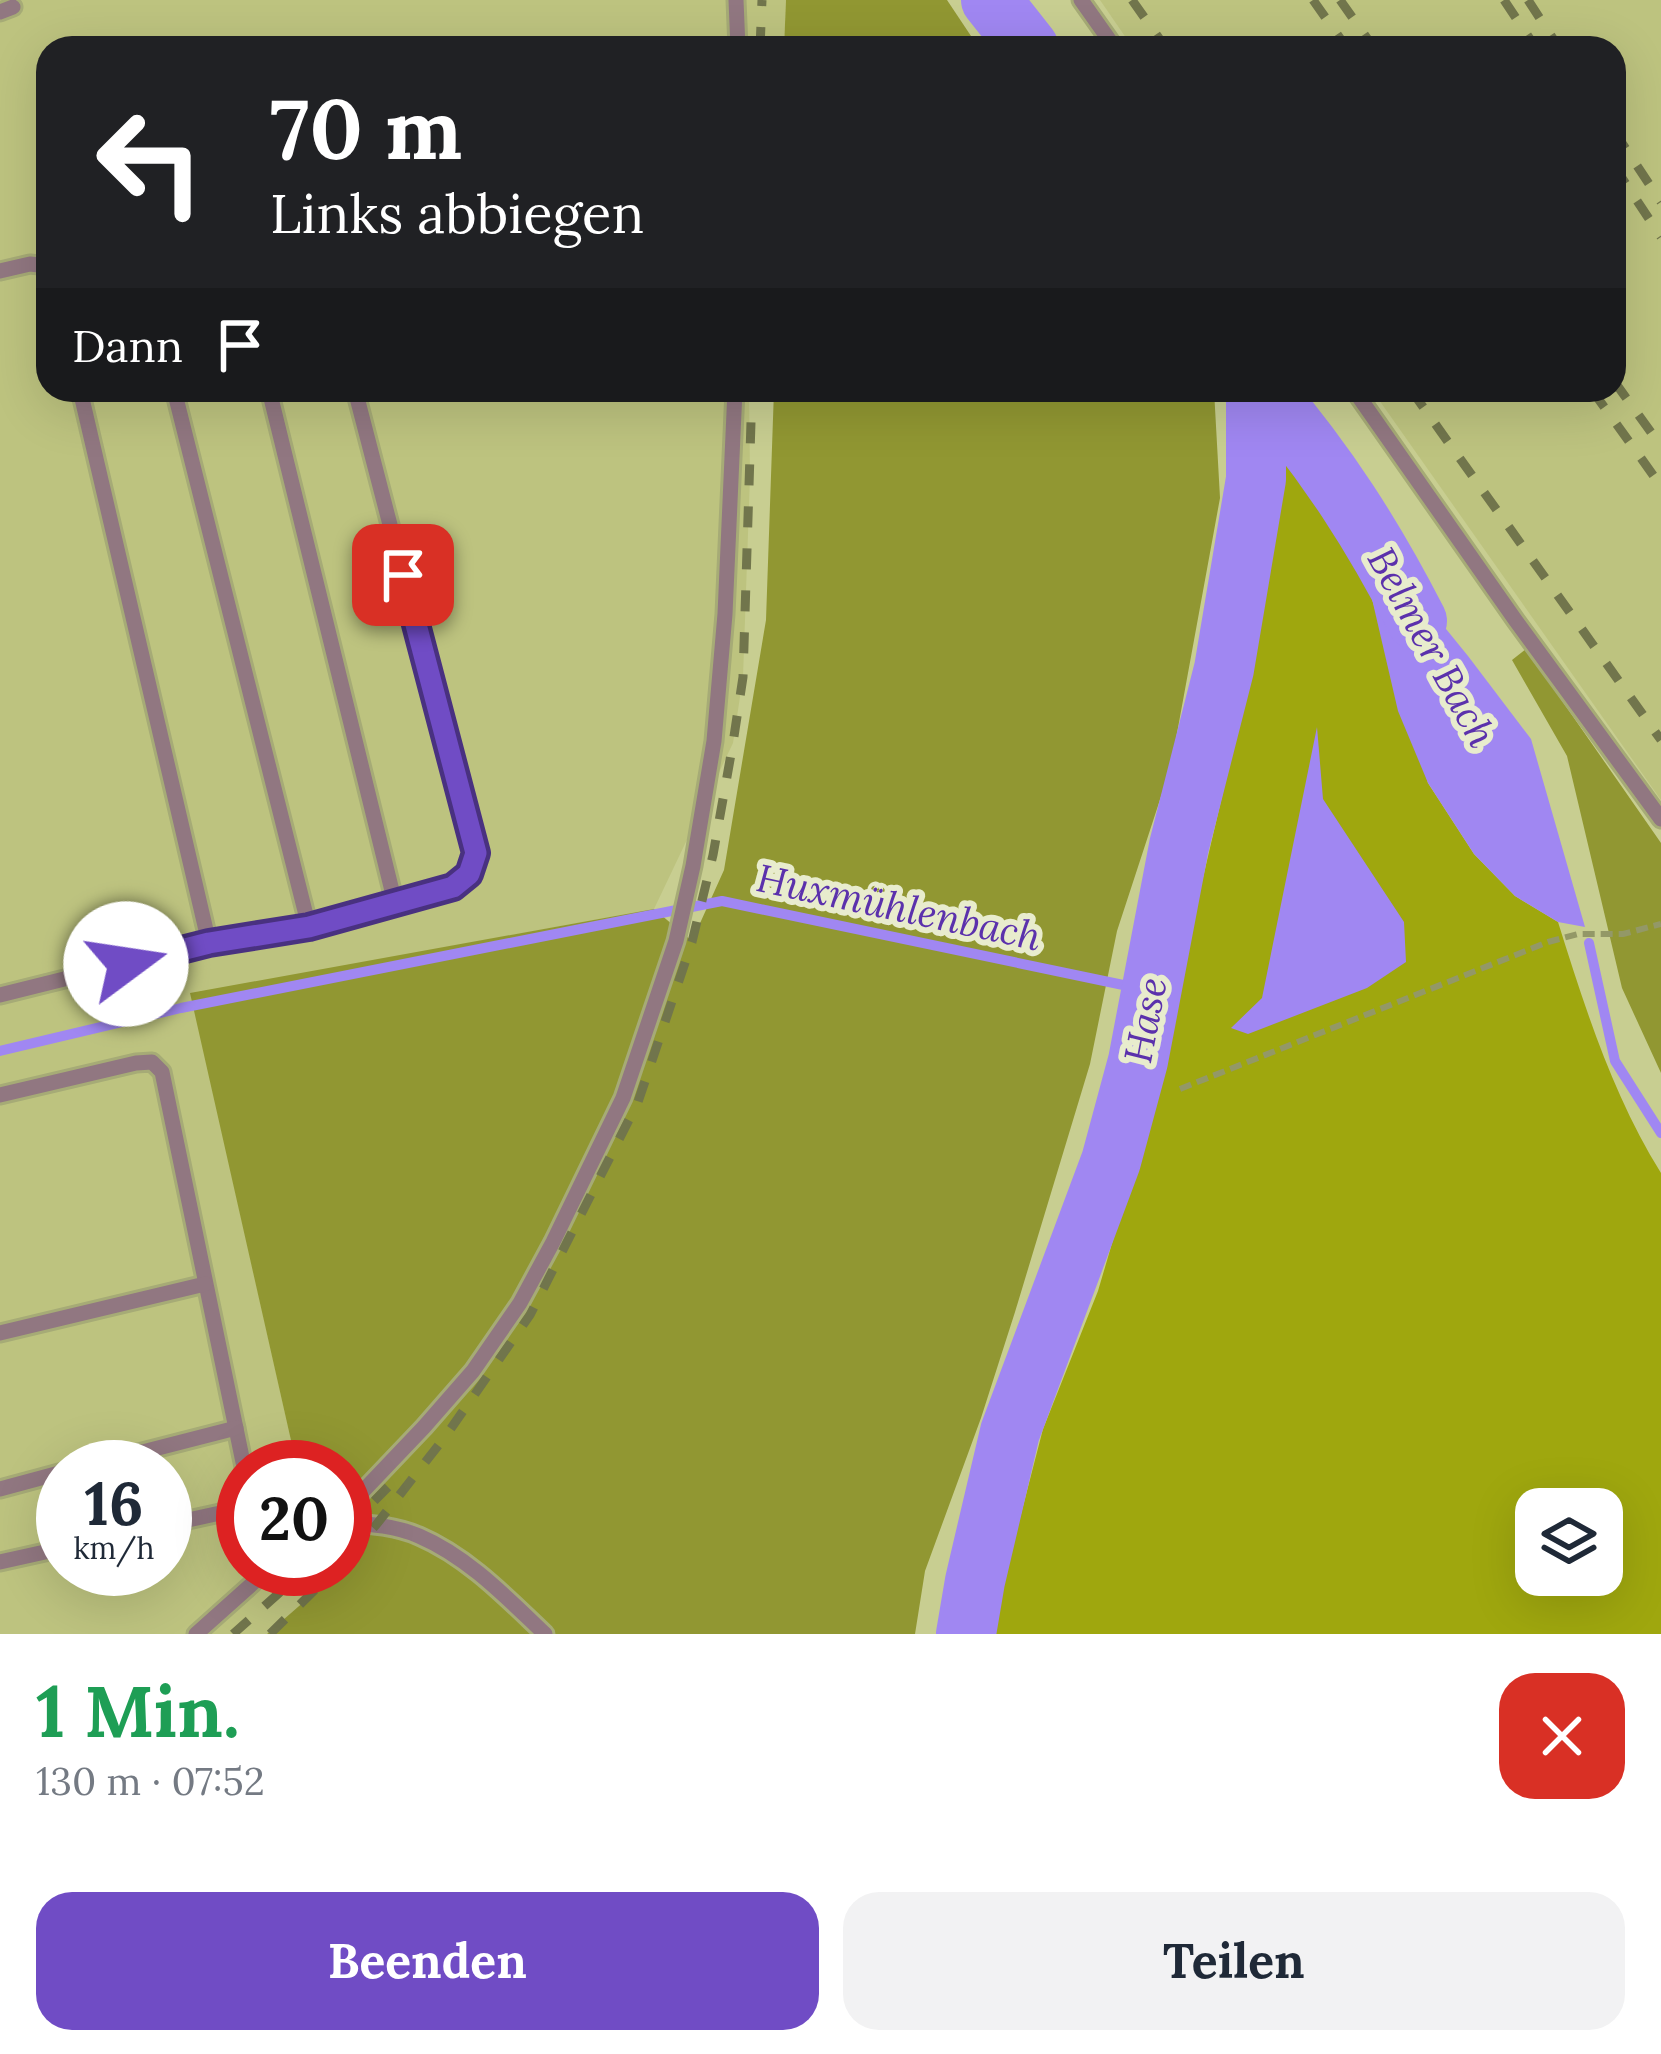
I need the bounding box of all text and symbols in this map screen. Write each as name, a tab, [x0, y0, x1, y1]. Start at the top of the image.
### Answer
text: 70 m	[270, 74, 462, 182]
icon: left	[72, 84, 228, 240]
text: Links abbiegen	[270, 179, 644, 248]
icon: arrive	[207, 312, 273, 378]
text: Dann	[72, 317, 183, 374]
pin	[352, 524, 454, 626]
water label: Belmer Bach	[1357, 538, 1507, 756]
icon: arrive	[370, 542, 436, 608]
water label: Huxmühlenbach	[752, 852, 1046, 962]
position arrow	[63, 901, 189, 1027]
water label: Hase	[1112, 973, 1178, 1067]
speed limit sign: 20	[216, 1440, 372, 1596]
text: 16	[85, 1465, 143, 1541]
map controls	[1515, 1488, 1623, 1596]
button: layers	[1515, 1488, 1623, 1596]
text: km/h	[73, 1529, 155, 1567]
text: 1 Min.	[36, 1665, 240, 1757]
button: close	[1499, 1673, 1625, 1799]
text: 130 m · 07:52	[36, 1756, 265, 1806]
button: Beenden	[36, 1892, 819, 2030]
button: Teilen	[843, 1892, 1625, 2030]

